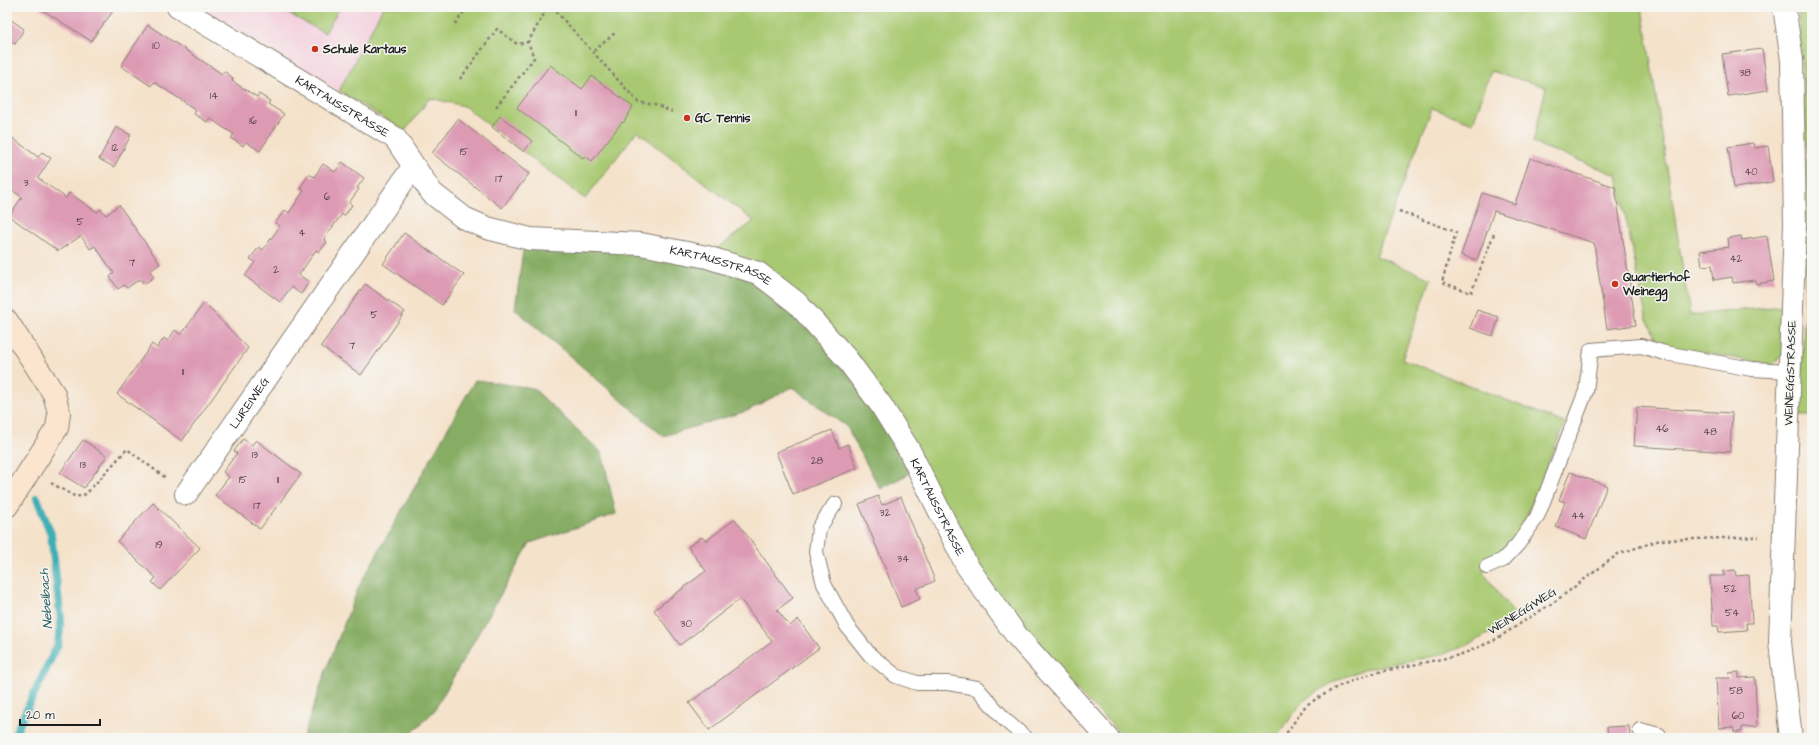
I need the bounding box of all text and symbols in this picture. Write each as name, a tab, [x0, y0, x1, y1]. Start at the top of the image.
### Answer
house number: 10	[152, 39, 160, 53]
place label: Schule Kartaus	[322, 41, 407, 58]
marker: Schule Kartaus	[310, 44, 320, 54]
house number: 38	[1739, 66, 1751, 80]
street label: KARTAUSSTRASSE	[292, 72, 392, 142]
house number: 14	[210, 89, 218, 103]
house number: 11	[575, 106, 578, 120]
place label: GC Tennis	[695, 110, 750, 127]
marker: GC Tennis	[682, 113, 692, 123]
house number: 16	[249, 114, 257, 128]
house number: 12	[111, 141, 119, 155]
house number: 15	[460, 145, 468, 159]
house number: 40	[1744, 165, 1758, 179]
house number: 17	[495, 172, 503, 186]
house number: 3	[23, 176, 29, 190]
house number: 6	[324, 190, 331, 204]
house number: 5	[76, 215, 84, 229]
house number: 4	[299, 226, 306, 240]
street label: KARTAUSSTRASSE	[668, 242, 775, 290]
house number: 42	[1730, 252, 1743, 266]
house number: 7	[129, 256, 135, 270]
house number: 2	[273, 263, 279, 277]
place label: Quartierhof Weinegg	[1622, 269, 1691, 302]
marker: Quartierhof Weinegg	[1610, 279, 1620, 289]
house number: 5	[370, 308, 378, 322]
street label: WEINEGGSTRASSE	[1780, 320, 1801, 426]
house number: 7	[349, 339, 355, 353]
house number: 11	[182, 365, 185, 379]
street label: LUREIWEG	[226, 373, 274, 432]
house number: 46	[1655, 422, 1669, 436]
house number: 48	[1703, 425, 1717, 439]
house number: 13	[252, 448, 258, 462]
house number: 28	[811, 454, 824, 468]
street label: KARTAUSSTRASSE	[906, 456, 969, 559]
house number: 13	[80, 458, 86, 472]
house number: 15	[239, 473, 247, 487]
house number: 11	[277, 473, 280, 487]
house number: 17	[253, 499, 261, 513]
house number: 32	[880, 506, 891, 520]
house number: 44	[1571, 509, 1585, 523]
house number: 19	[156, 538, 163, 552]
house number: 34	[897, 552, 909, 566]
water label: Nebelbach	[35, 568, 57, 630]
house number: 52	[1724, 582, 1737, 596]
street label: WEINEGGWEG	[1485, 583, 1560, 639]
house number: 54	[1725, 606, 1739, 620]
house number: 30	[680, 617, 692, 631]
house number: 58	[1729, 684, 1743, 698]
scale bar	[20, 701, 100, 727]
text: 20 m	[26, 707, 55, 724]
house number: 60	[1732, 709, 1744, 723]

